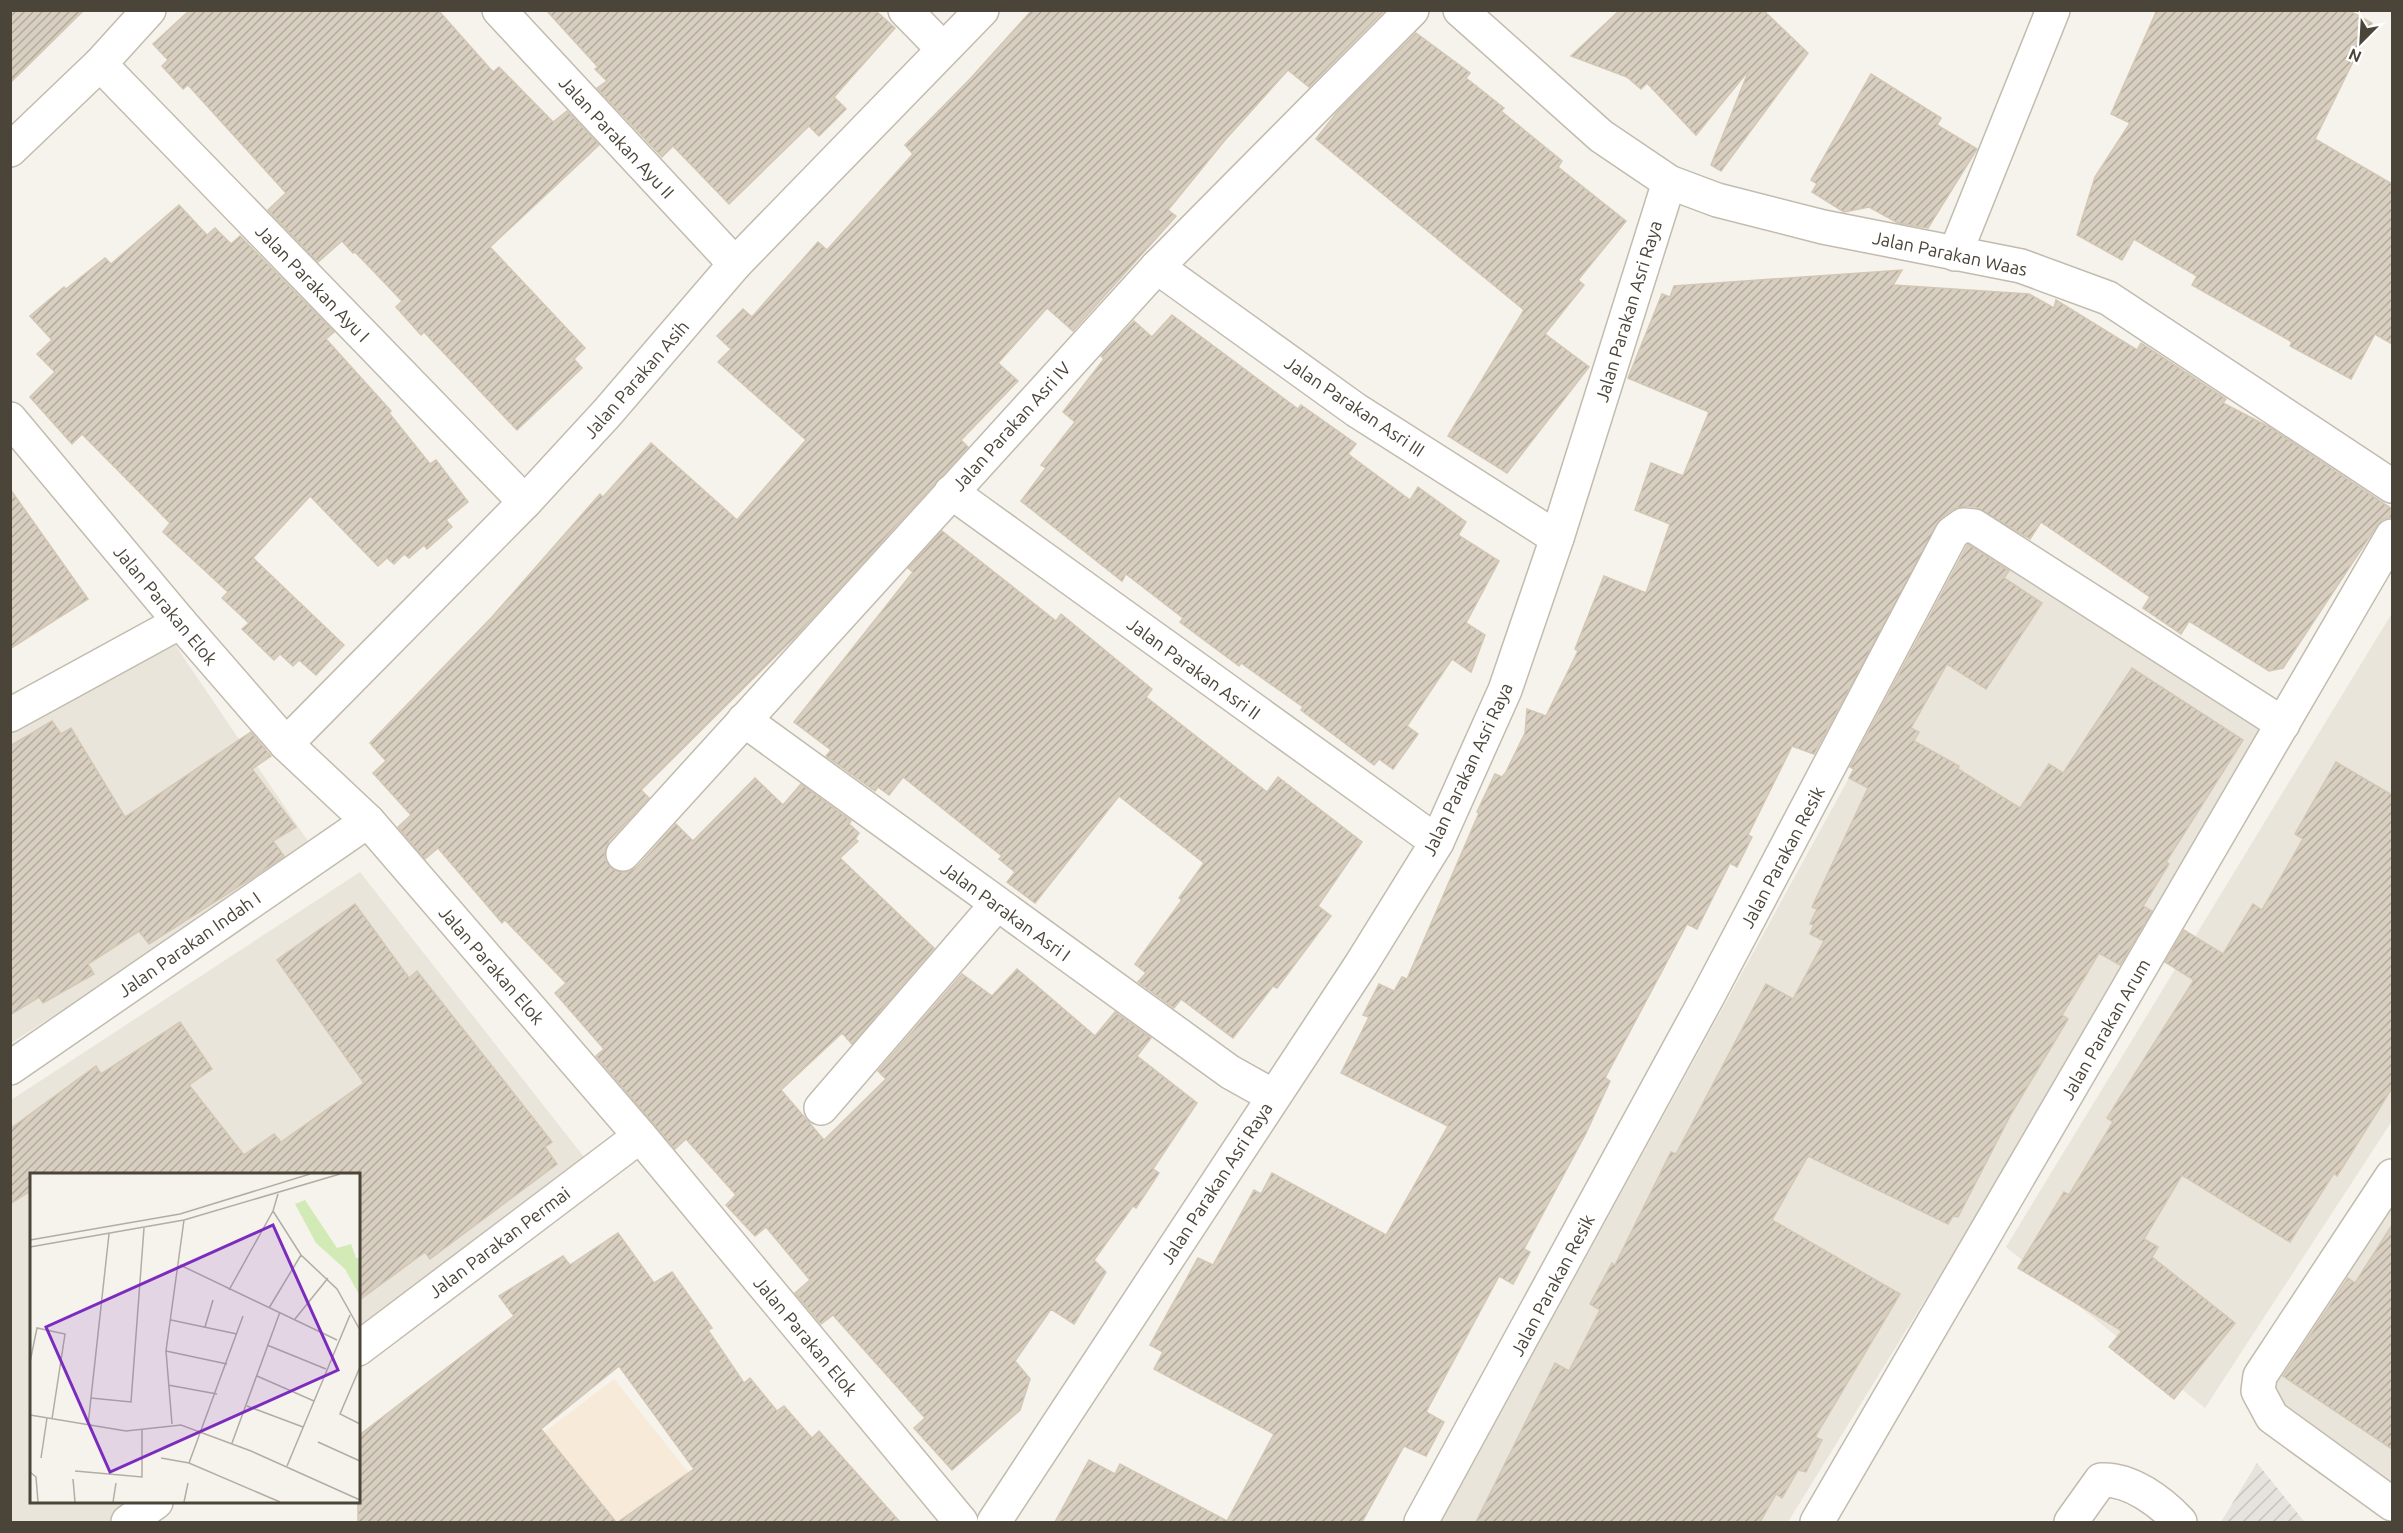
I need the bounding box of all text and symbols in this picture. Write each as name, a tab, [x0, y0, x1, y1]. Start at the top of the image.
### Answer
north arrow	[2331, 12, 2391, 72]
text: N	[2346, 45, 2364, 66]
street label: Jalan Parakan Ayu II	[555, 72, 679, 202]
street label: Jalan Parakan Asri Raya	[1591, 218, 1665, 404]
street label: Jalan Parakan Ayu I	[252, 220, 374, 346]
street label: Jalan Parakan Waas	[1871, 227, 2029, 279]
street label: Jalan Parakan Asih	[579, 316, 693, 442]
street label: Jalan Parakan Asri III	[1281, 352, 1429, 460]
street label: Jalan Parakan Asri IV	[948, 357, 1074, 494]
street label: Jalan Parakan Elok	[110, 541, 222, 669]
street label: Jalan Parakan Asri II	[1124, 613, 1264, 723]
street label: Jalan Parakan Asri Raya	[1418, 679, 1516, 859]
street label: Jalan Parakan Resik	[1736, 783, 1828, 931]
street label: Jalan Parakan Asri I	[937, 857, 1075, 965]
street label: Jalan Parakan Indah I	[114, 887, 264, 1001]
street label: Jalan Parakan Elok	[435, 902, 549, 1028]
street label: Jalan Parakan Arum	[2056, 955, 2154, 1103]
street label: Jalan Parakan Asri Raya	[1156, 1098, 1276, 1268]
inset map	[30, 1173, 360, 1503]
street label: Jalan Parakan Permai	[425, 1182, 573, 1302]
street label: Jalan Parakan Resik	[1506, 1211, 1598, 1359]
street label: Jalan Parakan Elok	[750, 1272, 862, 1400]

